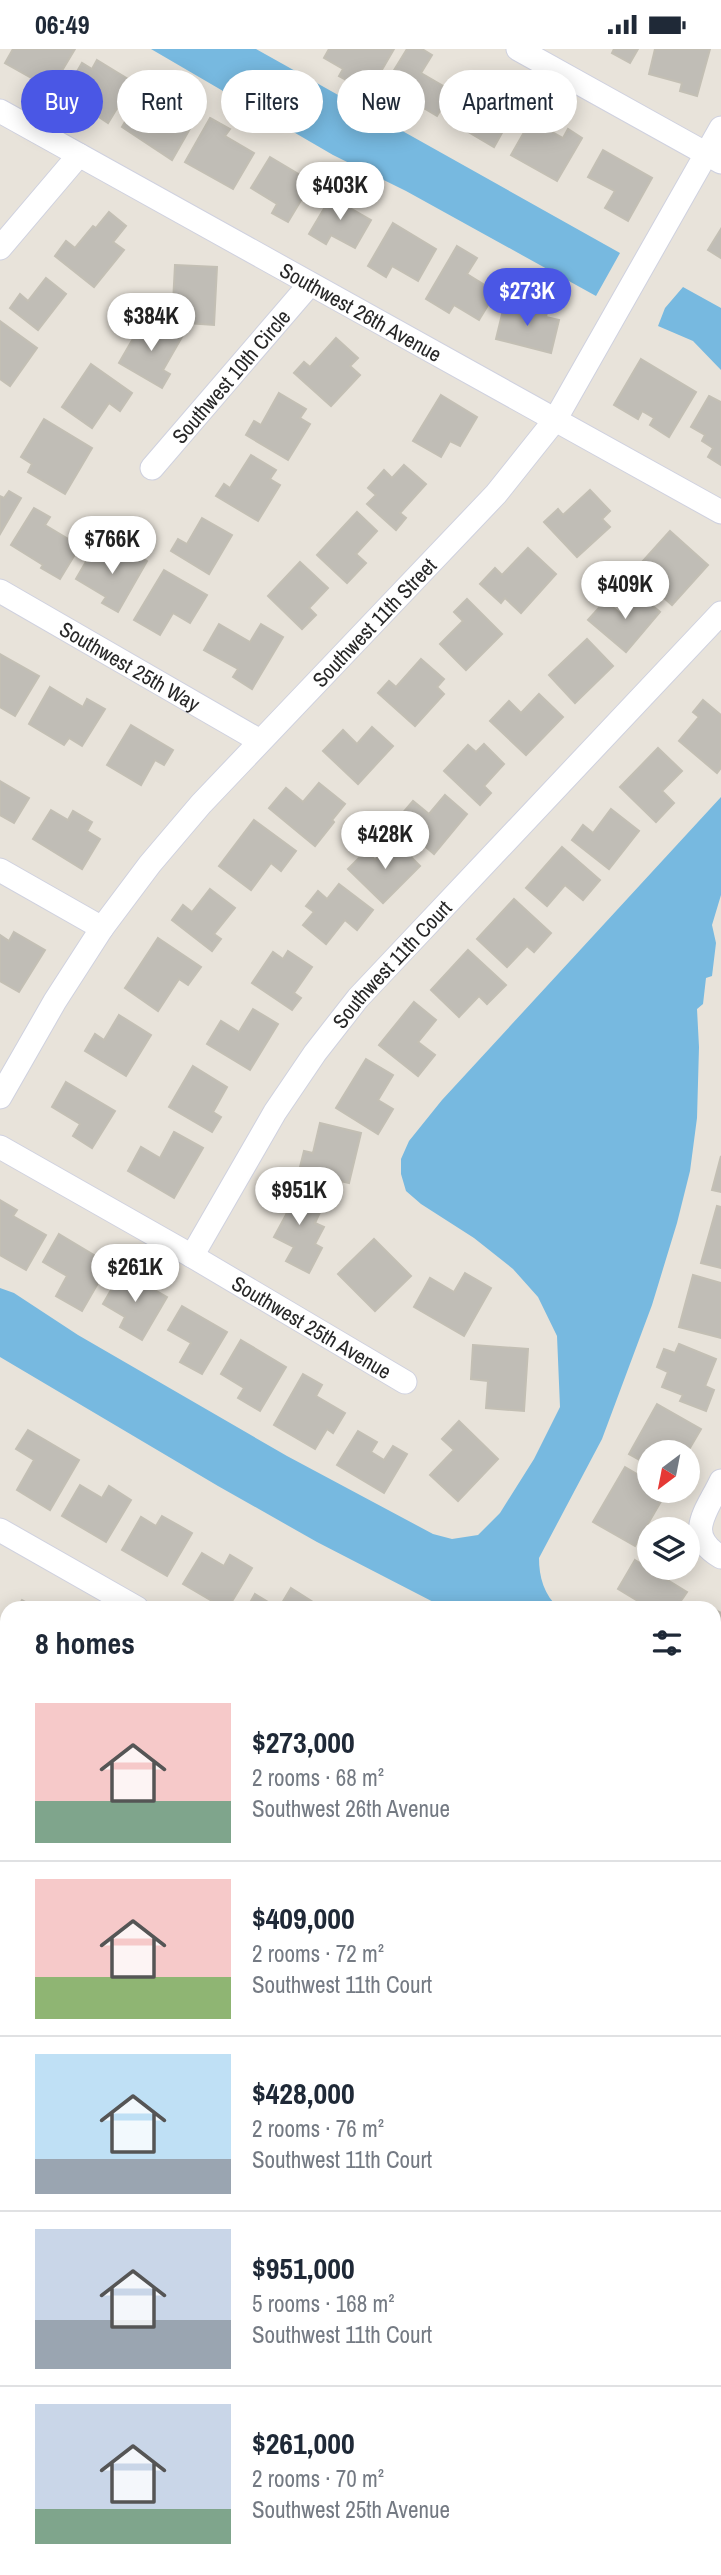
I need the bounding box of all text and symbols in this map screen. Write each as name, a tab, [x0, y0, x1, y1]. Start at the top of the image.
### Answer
text: 06:49	[35, 7, 90, 42]
chip: Buy	[21, 70, 103, 133]
chip: Rent	[117, 70, 207, 133]
chip: Filters	[221, 70, 323, 133]
chip: New	[337, 70, 425, 133]
chip: Apartment	[439, 70, 577, 133]
pin: $403K	[291, 163, 389, 222]
text: $403K	[312, 169, 368, 200]
street label: Southwest 26th Avenue	[275, 255, 447, 368]
pin: $273K	[478, 268, 576, 328]
text: $273K	[499, 275, 555, 306]
pin: $384K	[102, 293, 200, 353]
text: $384K	[123, 300, 179, 331]
street label: Southwest 10th Circle	[165, 303, 297, 450]
pin: $766K	[63, 517, 161, 576]
text: $766K	[84, 523, 140, 554]
street label: Southwest 11th Street	[305, 551, 443, 693]
pin: $409K	[576, 561, 674, 621]
text: $409K	[597, 568, 653, 599]
street label: Southwest 25th Way	[55, 614, 206, 718]
pin: $428K	[336, 811, 434, 871]
text: $428K	[357, 818, 413, 849]
street label: Southwest 11th Court	[325, 893, 458, 1034]
pin: $951K	[250, 1167, 348, 1227]
text: $951K	[271, 1174, 327, 1205]
pin: $261K	[86, 1245, 184, 1304]
text: $261K	[107, 1251, 163, 1282]
street label: Southwest 25th Avenue	[227, 1268, 397, 1385]
north arrow	[637, 1440, 700, 1503]
map controls	[637, 1440, 700, 1580]
button: layers	[637, 1517, 700, 1580]
text: 8 homes	[35, 1623, 135, 1663]
icon: filters	[648, 1624, 686, 1662]
text: $273,000	[252, 1722, 355, 1762]
icon: home	[91, 1731, 175, 1815]
text: 2 rooms · 68 m²	[252, 1762, 384, 1793]
text: Southwest 26th Avenue	[252, 1793, 450, 1824]
text: $409,000	[252, 1898, 355, 1938]
icon: home	[91, 1907, 175, 1991]
text: 2 rooms · 72 m²	[252, 1938, 384, 1969]
text: Southwest 11th Court	[252, 1969, 432, 2000]
text: $428,000	[252, 2073, 355, 2113]
icon: home	[91, 2082, 175, 2166]
text: 2 rooms · 76 m²	[252, 2113, 384, 2144]
text: Southwest 11th Court	[252, 2144, 432, 2175]
text: $951,000	[252, 2248, 355, 2288]
icon: home	[91, 2257, 175, 2341]
text: 5 rooms · 168 m²	[252, 2288, 395, 2319]
text: Southwest 11th Court	[252, 2319, 432, 2350]
text: $261,000	[252, 2423, 355, 2463]
icon: home	[91, 2432, 175, 2516]
text: 2 rooms · 70 m²	[252, 2463, 384, 2494]
text: Southwest 25th Avenue	[252, 2494, 450, 2525]

